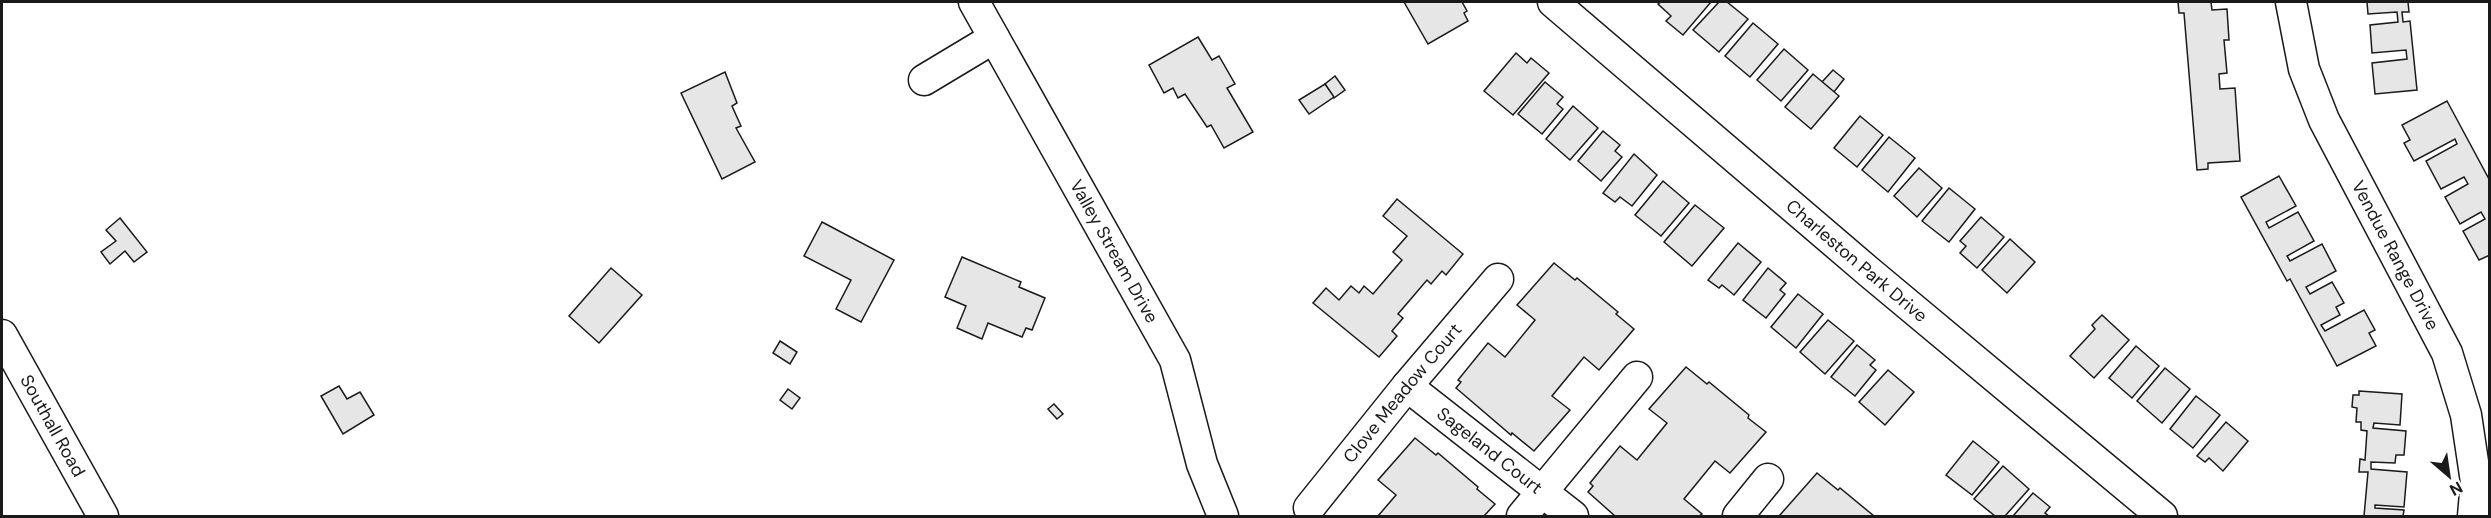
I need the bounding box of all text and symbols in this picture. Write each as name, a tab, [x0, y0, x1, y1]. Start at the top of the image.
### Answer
street label: Valley Stream Drive	[1064, 175, 1164, 327]
street label: Vendue Range Drive	[2346, 176, 2445, 334]
street label: Charleston Park Drive	[1781, 194, 1932, 328]
street label: Clove Meadow Court	[1338, 318, 1467, 468]
street label: Southall Road	[15, 370, 91, 481]
street label: Sageland Court	[1432, 402, 1547, 500]
north arrow	[2419, 446, 2479, 506]
text: N	[2446, 477, 2466, 501]

